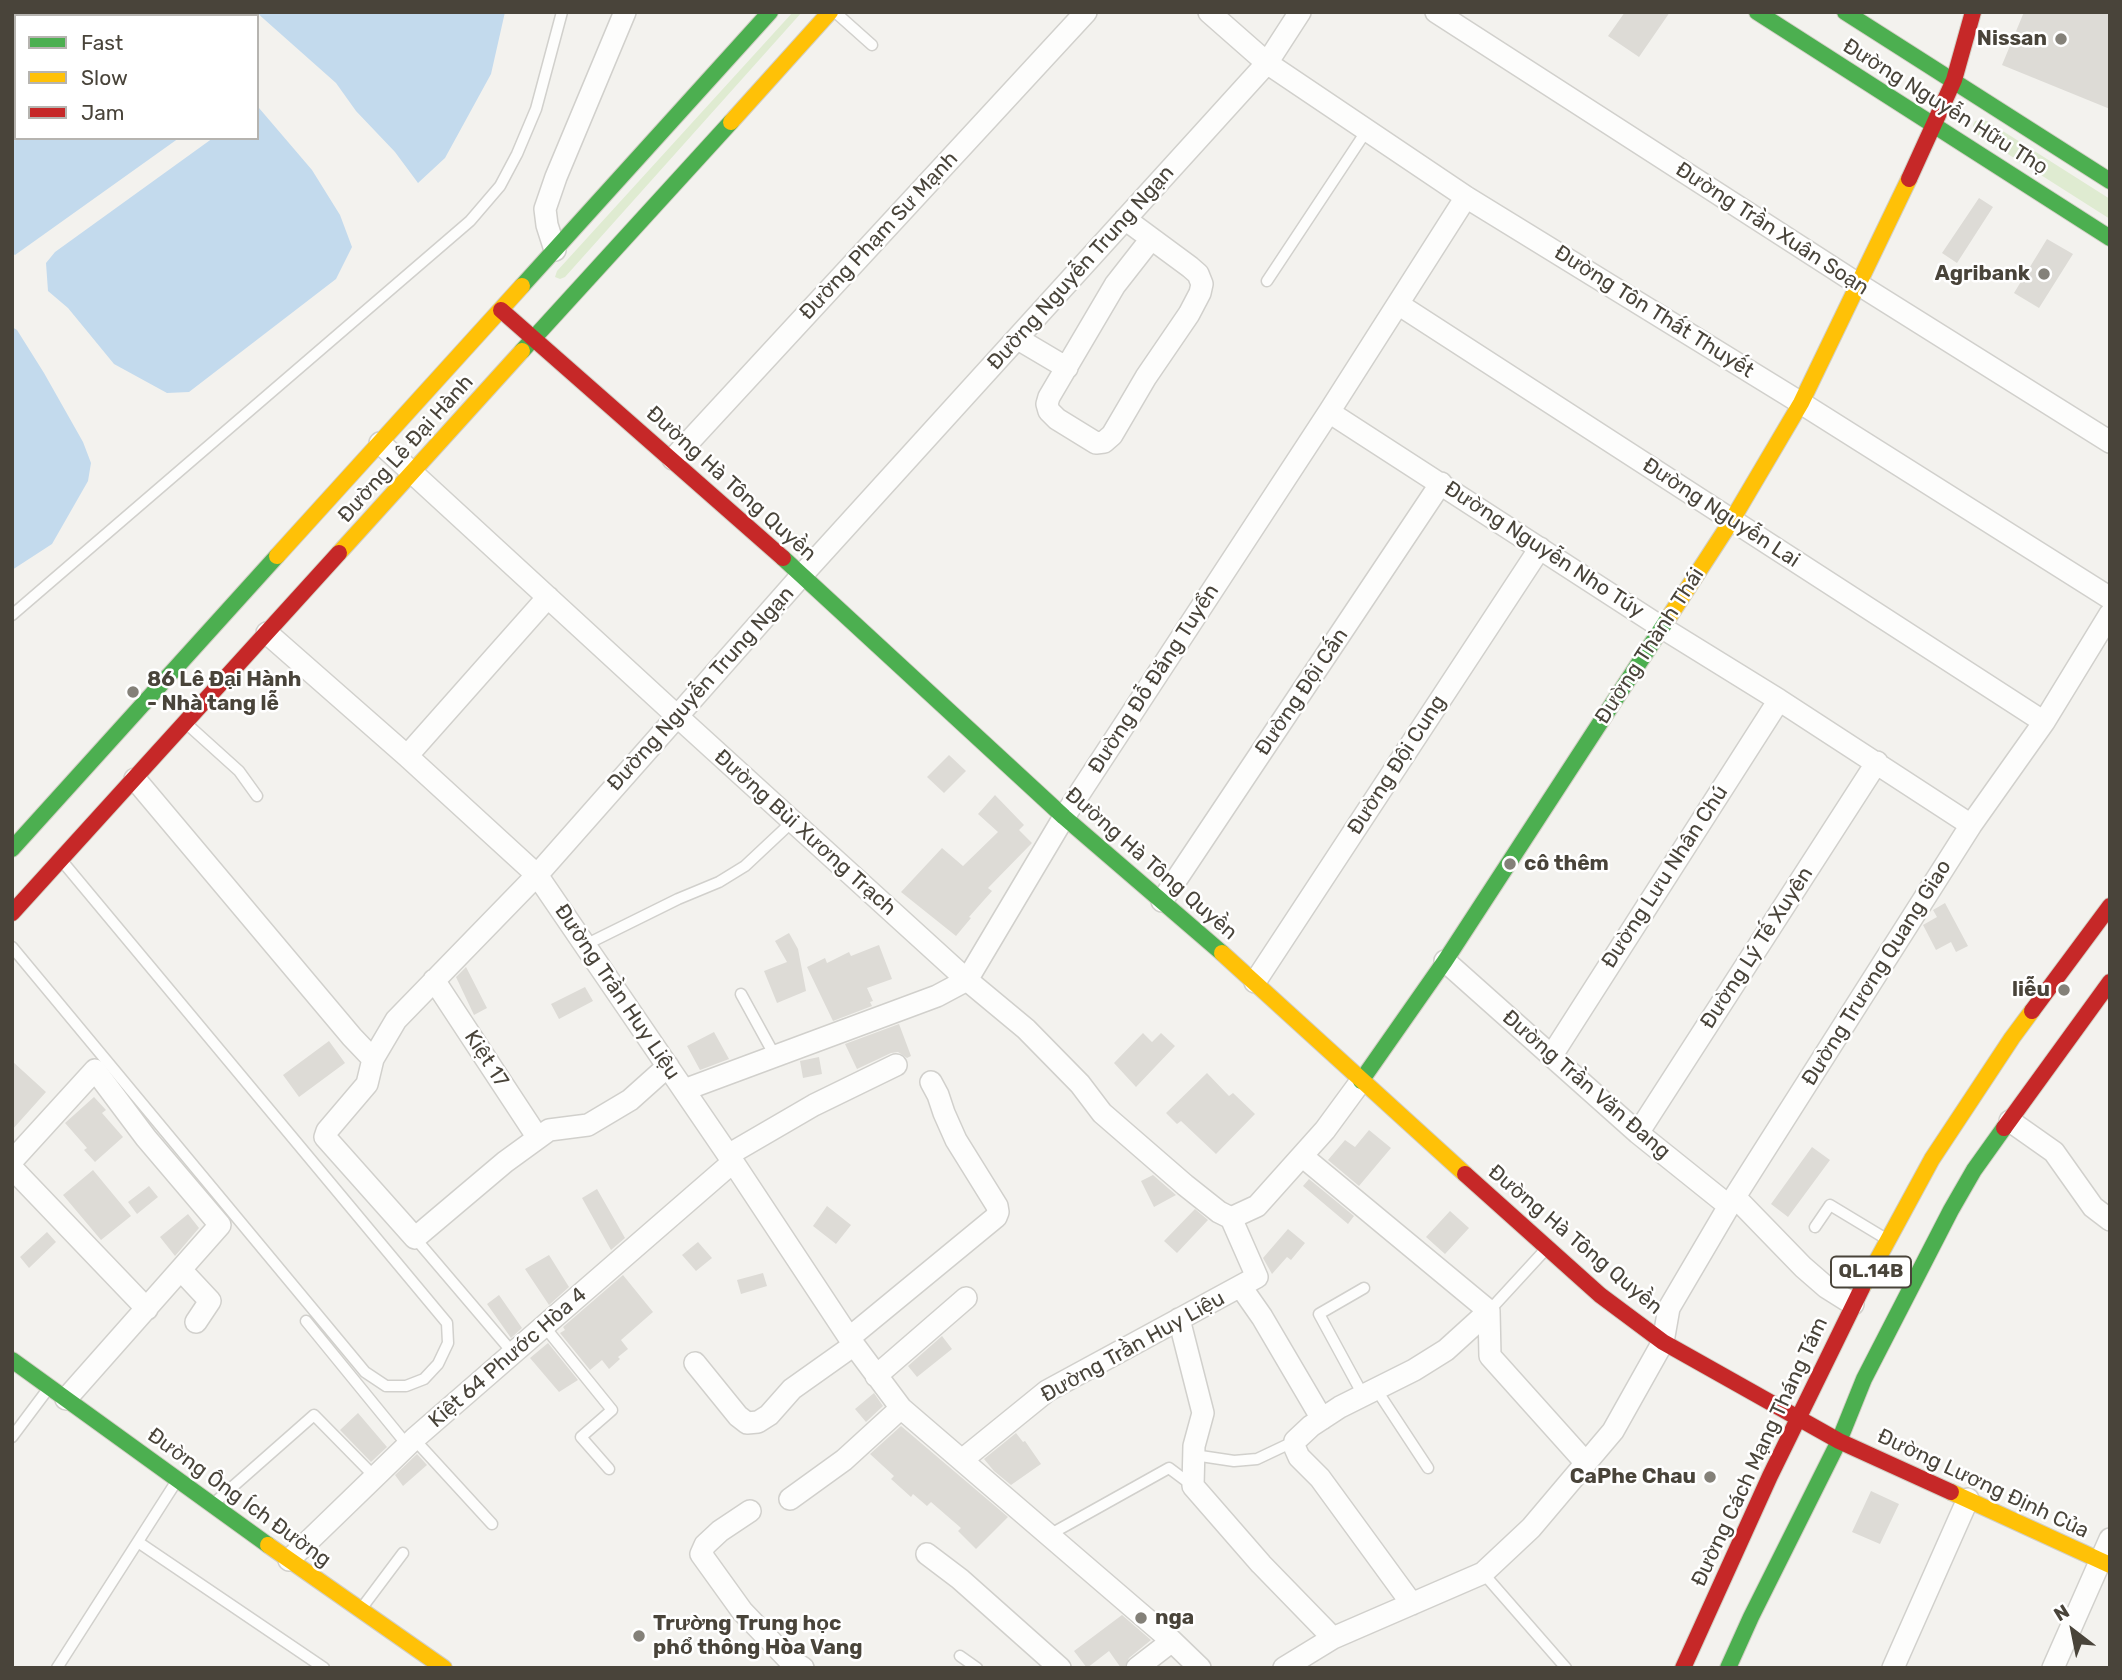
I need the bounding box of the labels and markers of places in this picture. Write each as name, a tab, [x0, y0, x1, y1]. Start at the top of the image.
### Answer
place label: Nissan	[1977, 26, 2047, 52]
marker: Nissan	[2053, 31, 2069, 47]
place label: Agribank	[1935, 261, 2030, 287]
marker: Agribank	[2036, 266, 2052, 282]
place label: 86 Lê Đại Hành - Nhà tang lễ	[147, 667, 302, 717]
marker: 86 Lê Đại Hành - Nhà tang lễ	[125, 684, 141, 700]
place label: cô thêm	[1524, 851, 1609, 877]
marker: cô thêm	[1502, 856, 1518, 872]
place label: liễu	[2012, 977, 2050, 1003]
marker: liễu	[2056, 982, 2072, 998]
place label: CaPhe Chau	[1570, 1464, 1696, 1490]
marker: CaPhe Chau	[1702, 1469, 1718, 1485]
place label: nga	[1155, 1605, 1194, 1631]
marker: nga	[1133, 1610, 1149, 1626]
place label: Trường Trung học phổ thông Hòa Vang	[653, 1611, 863, 1661]
marker: Trường Trung học phổ thông Hòa Vang	[631, 1628, 647, 1644]

